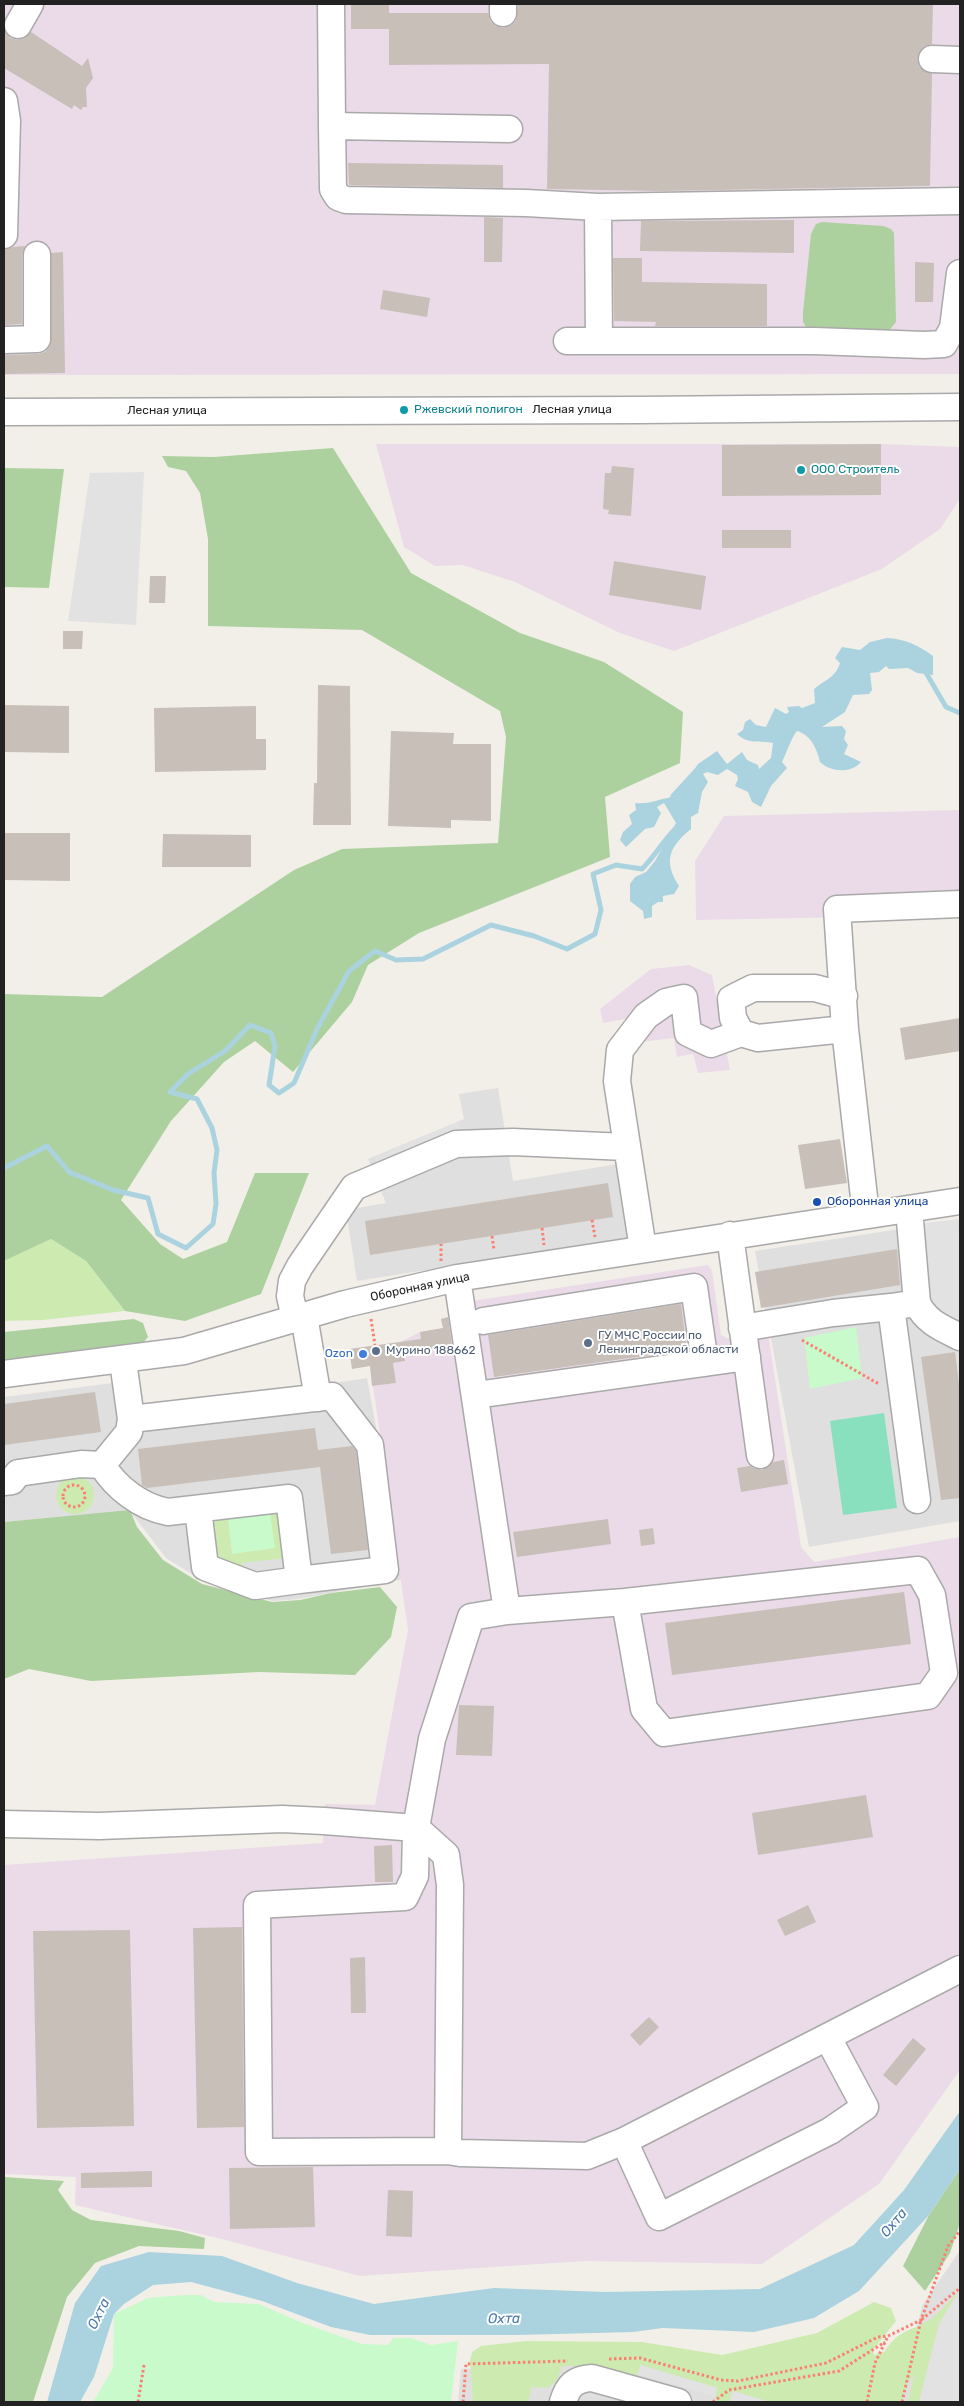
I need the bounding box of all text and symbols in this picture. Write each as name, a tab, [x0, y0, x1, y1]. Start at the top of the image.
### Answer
place label: Ржевский полигон	[414, 403, 523, 417]
street label: Лесная улица	[532, 403, 612, 417]
street label: Лесная улица	[127, 404, 207, 418]
marker: Ржевский полигон	[398, 404, 410, 416]
place label: ООО Строитель	[811, 463, 900, 477]
marker: ООО Строитель	[795, 464, 807, 476]
place label: Оборонная улица	[827, 1195, 928, 1209]
marker: Оборонная улица	[811, 1196, 823, 1208]
street label: Оборонная улица	[369, 1269, 471, 1305]
place label: ГУ МЧС России по Ленинградской области	[598, 1329, 739, 1357]
marker: ГУ МЧС России по Ленинградской области	[582, 1337, 594, 1349]
place label: Мурино 188662	[386, 1344, 476, 1358]
marker: Мурино 188662	[370, 1345, 382, 1357]
place label: Ozon	[325, 1347, 353, 1361]
marker: Ozon	[357, 1348, 369, 1360]
water label: Охта	[877, 2205, 911, 2241]
water label: Охта	[84, 2296, 114, 2332]
water label: Охта	[488, 2310, 520, 2328]

